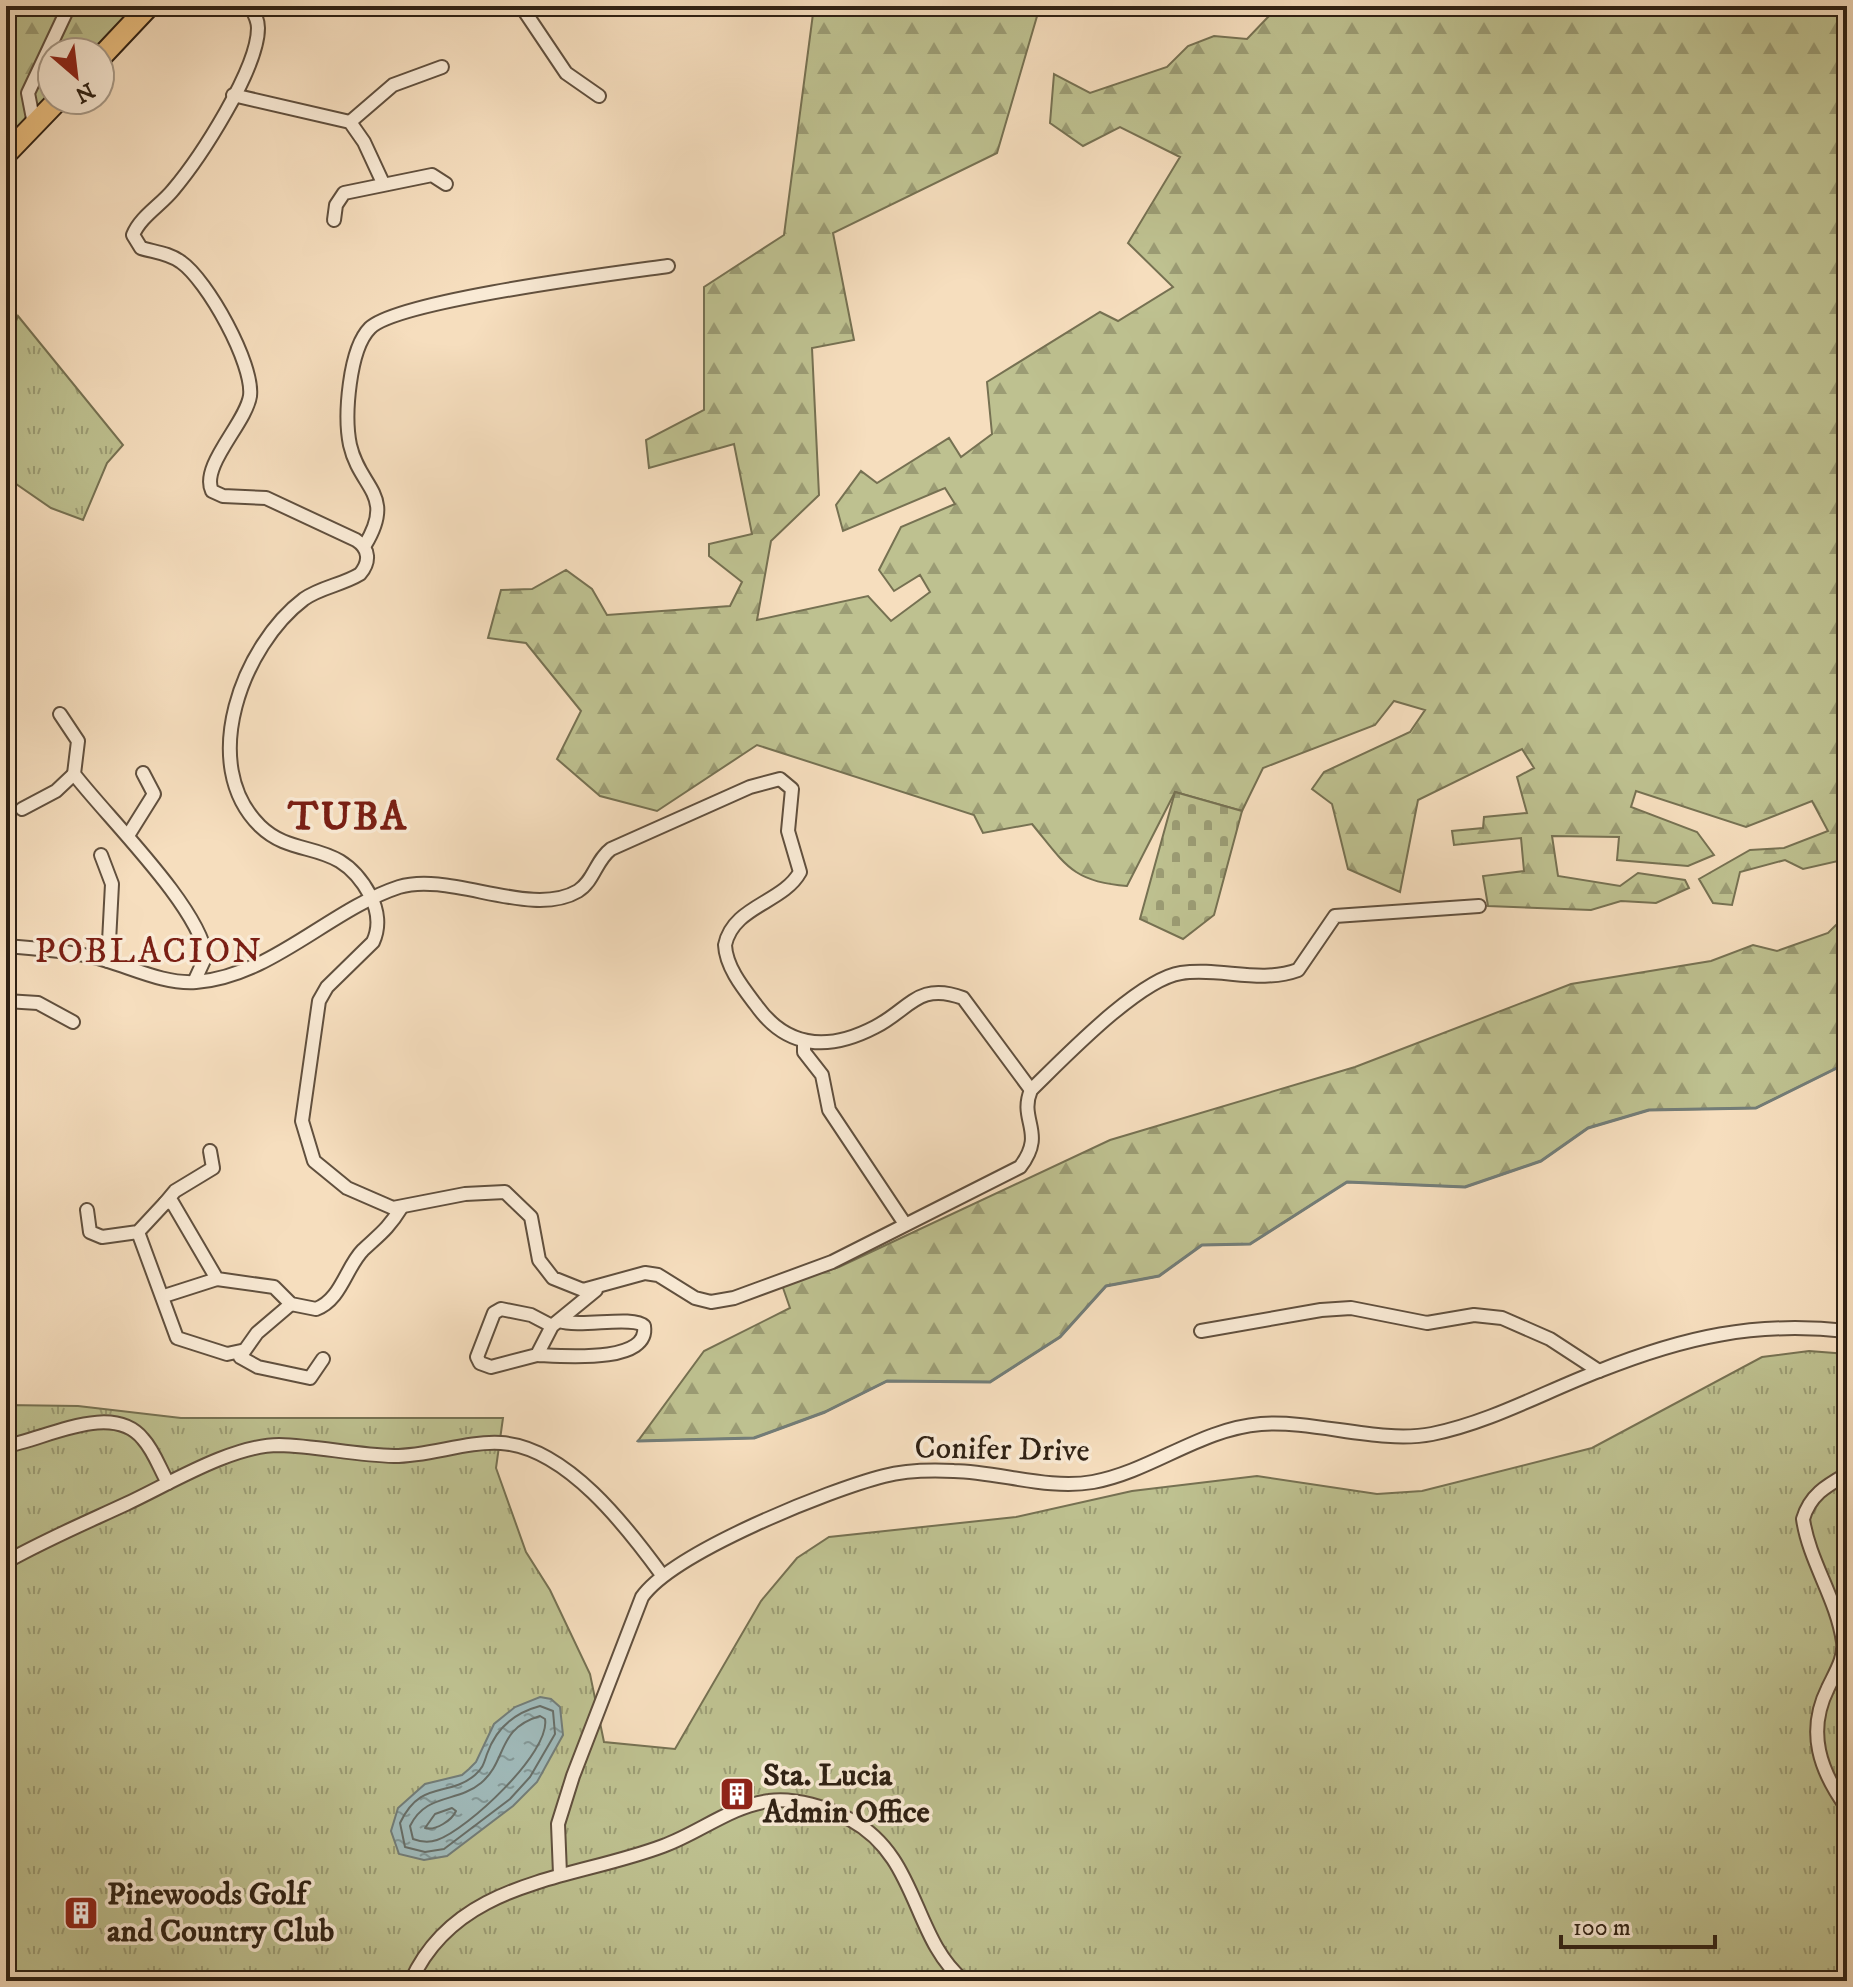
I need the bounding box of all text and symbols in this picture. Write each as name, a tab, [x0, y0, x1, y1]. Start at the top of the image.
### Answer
north arrow	[36, 36, 116, 116]
text: N	[70, 76, 99, 108]
district label: TUBA	[287, 793, 408, 843]
district label: POBLACION	[35, 929, 263, 974]
street label: Conifer Drive	[914, 1428, 1090, 1472]
place label: Sta. Lucia Admin Office	[762, 1756, 930, 1833]
building icon: Sta. Lucia Admin Office	[718, 1775, 756, 1813]
place label: Pinewoods Golf and Country Club	[107, 1875, 334, 1952]
building icon: Pinewoods Golf and Country Club	[62, 1894, 100, 1932]
scale bar	[1561, 1899, 1715, 1949]
text: 100 m	[1573, 1913, 1631, 1943]

